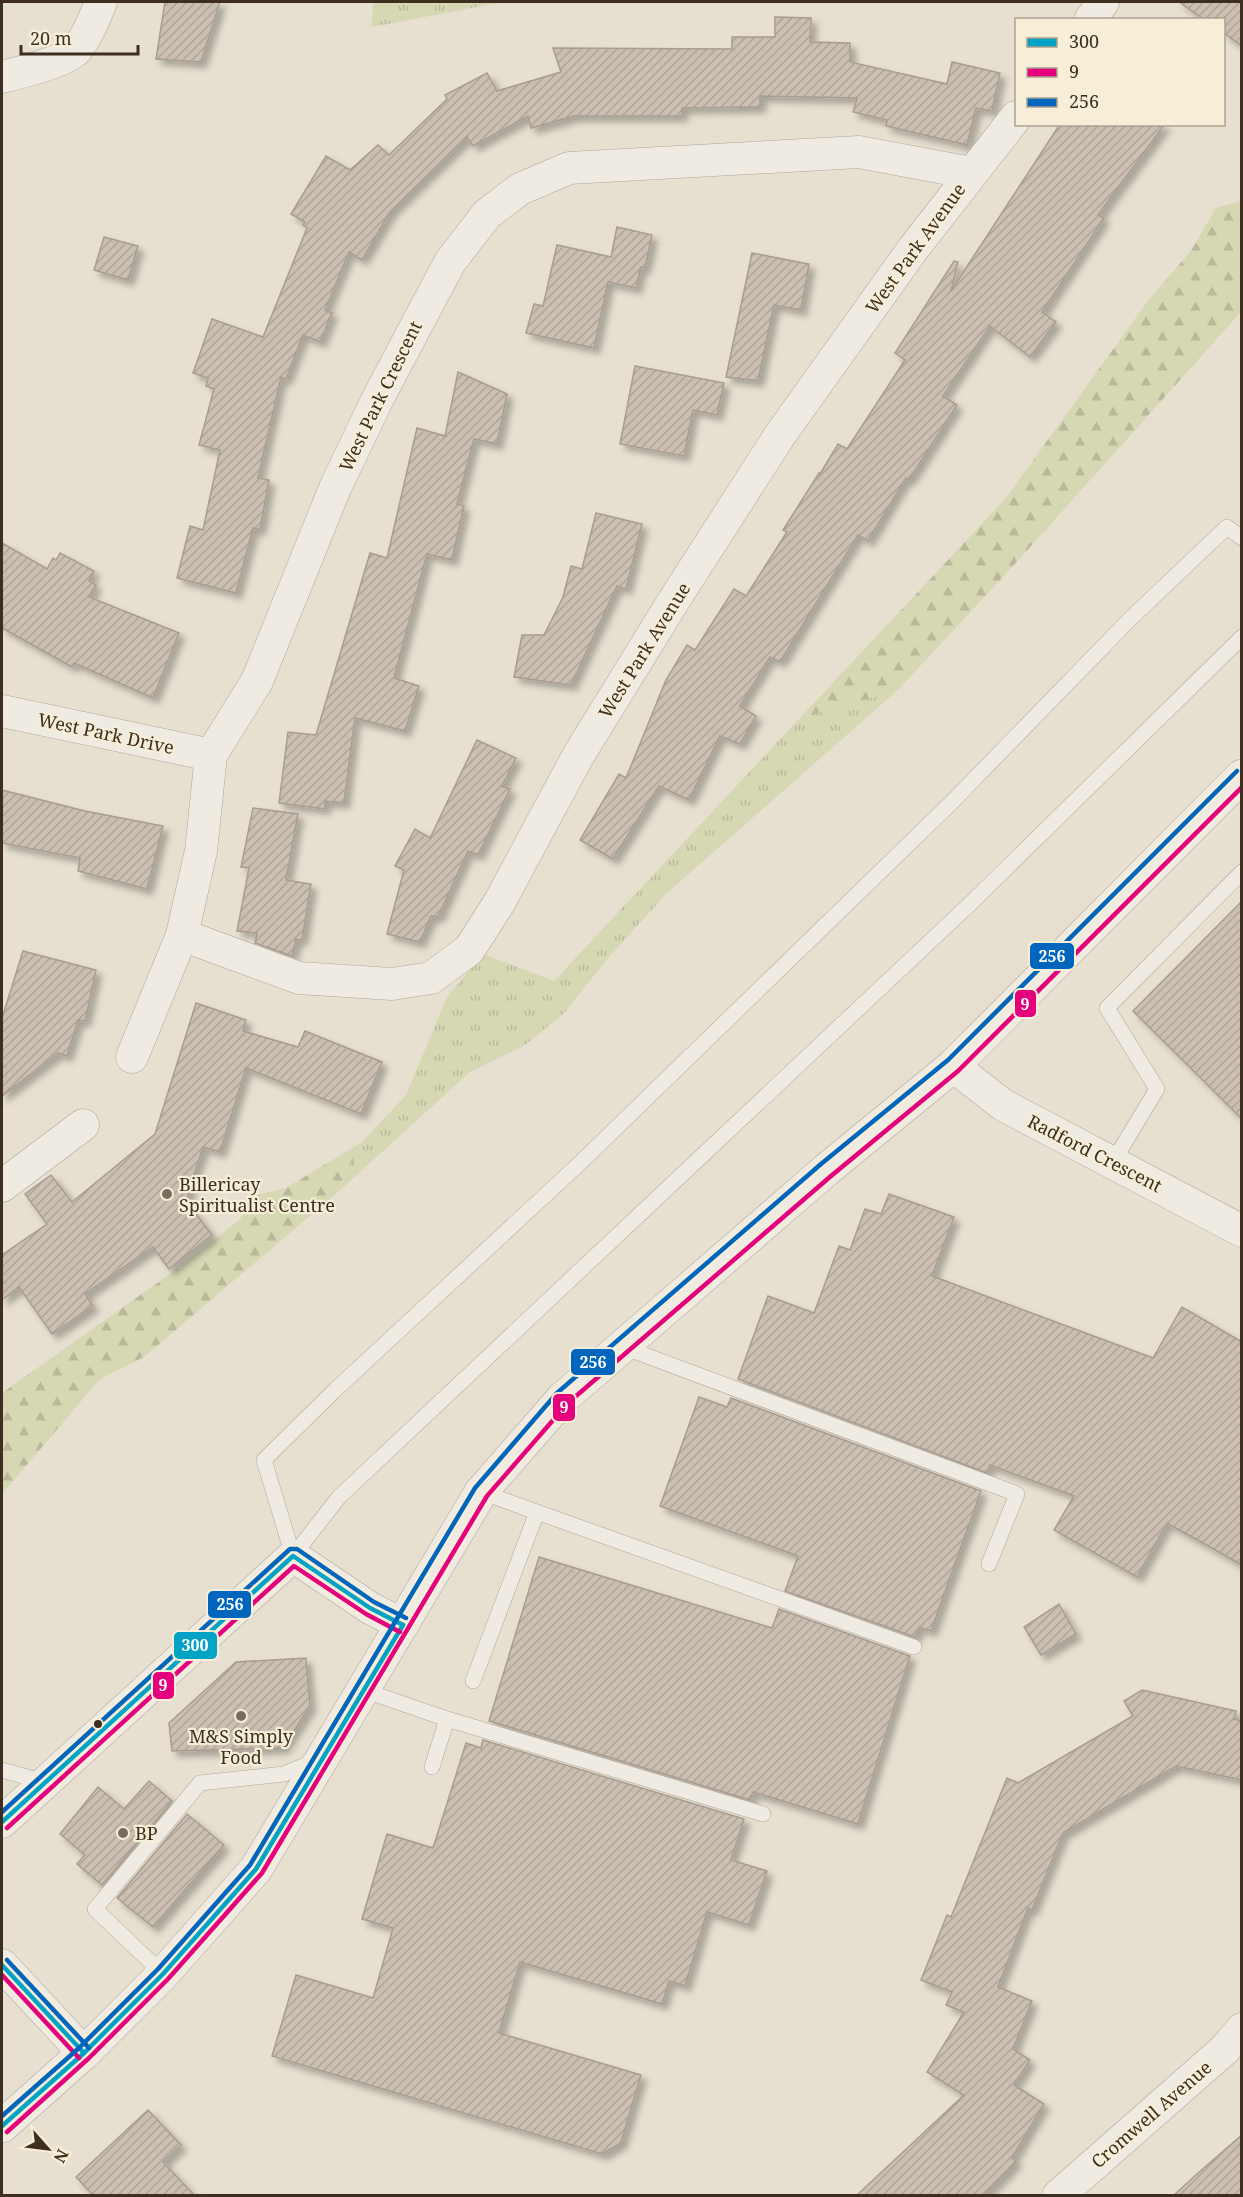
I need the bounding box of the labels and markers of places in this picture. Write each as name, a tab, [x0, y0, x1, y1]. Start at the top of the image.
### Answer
place label: Billericay Spiritualist Centre	[179, 1172, 335, 1217]
marker: Billericay Spiritualist Centre	[160, 1187, 174, 1201]
marker: M&S Simply Food	[234, 1709, 248, 1723]
unlabelled marker	[92, 1718, 104, 1730]
place label: M&S Simply Food	[189, 1724, 294, 1769]
place label: BP	[135, 1821, 158, 1845]
marker: BP	[116, 1826, 130, 1840]

